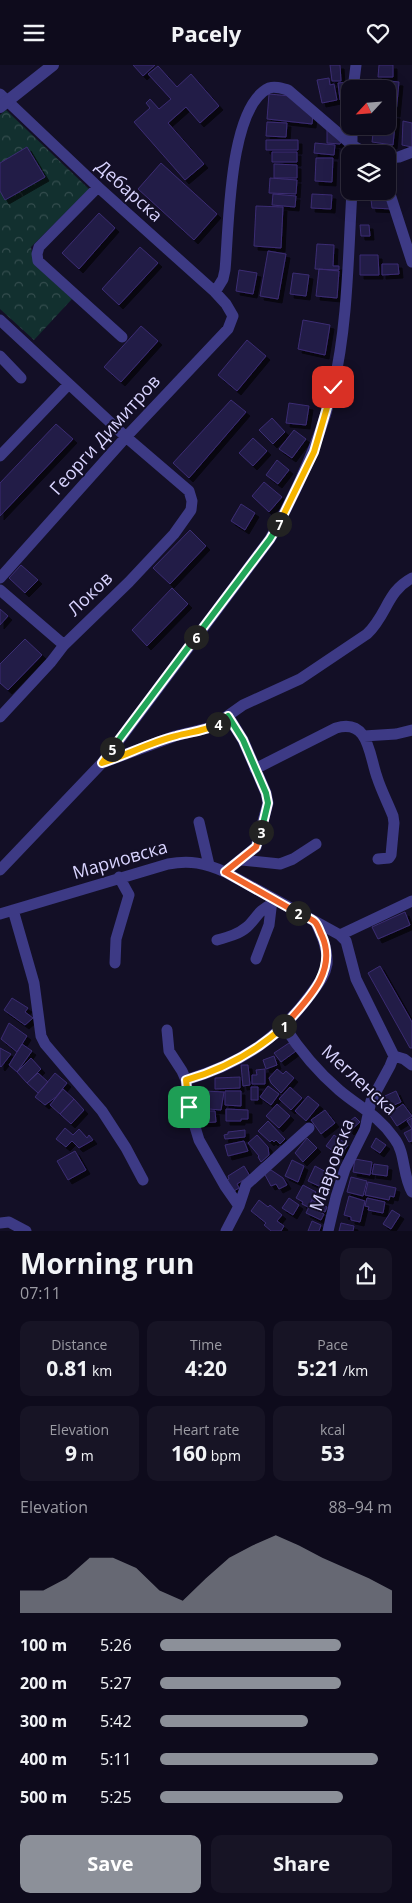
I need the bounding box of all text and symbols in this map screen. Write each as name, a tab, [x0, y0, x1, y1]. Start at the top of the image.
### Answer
text: Pacely	[171, 18, 241, 48]
icon: menu	[20, 19, 48, 47]
icon: heart	[364, 19, 392, 47]
north arrow	[341, 80, 396, 135]
map controls	[341, 80, 396, 200]
button: layers	[341, 145, 396, 200]
street label: Дебарска	[91, 154, 168, 227]
pin	[312, 366, 354, 408]
street label: Георги Димитров	[44, 369, 165, 500]
icon: check	[319, 373, 347, 401]
pin: 7	[266, 511, 292, 537]
text: 7	[275, 515, 284, 534]
street label: Локов	[62, 566, 117, 621]
pin: 6	[184, 625, 208, 649]
text: 6	[192, 628, 201, 647]
pin: 4	[206, 711, 230, 737]
text: 4	[214, 715, 223, 734]
pin: 5	[100, 737, 124, 761]
text: 5	[108, 740, 117, 759]
pin: 3	[248, 819, 274, 845]
text: 3	[257, 823, 266, 842]
street label: Мариовска	[69, 834, 170, 884]
pin: 2	[286, 901, 310, 925]
text: 2	[294, 904, 303, 923]
pin: 1	[272, 1013, 296, 1039]
text: 1	[280, 1017, 289, 1036]
street label: Мегленска	[317, 1039, 403, 1120]
pin	[168, 1086, 210, 1128]
icon: arrive	[175, 1093, 203, 1121]
street label: Мавровска	[303, 1115, 359, 1214]
text: Morning run	[20, 1244, 194, 1282]
button: share	[340, 1248, 392, 1300]
text: 07:11	[20, 1282, 61, 1304]
text: Distance	[51, 1335, 107, 1354]
text: Time	[190, 1335, 222, 1354]
text: Pace	[317, 1335, 348, 1354]
text: 0.81	[46, 1354, 88, 1382]
text: 4:20	[185, 1354, 227, 1382]
text: 5:21	[297, 1354, 339, 1382]
text: km	[88, 1361, 112, 1380]
text: /km	[339, 1361, 368, 1380]
text: Elevation	[50, 1420, 109, 1439]
text: Heart rate	[173, 1420, 239, 1439]
text: kcal	[320, 1420, 345, 1439]
text: 9	[65, 1439, 77, 1467]
text: 160	[171, 1439, 207, 1467]
text: 53	[321, 1439, 345, 1467]
text: m	[77, 1446, 94, 1465]
text: bpm	[207, 1446, 241, 1465]
text: Elevation	[20, 1496, 88, 1518]
text: 88–94 m	[328, 1496, 392, 1518]
text: 100 m	[20, 1634, 67, 1656]
text: 5:26	[100, 1634, 132, 1656]
text: 200 m	[20, 1672, 67, 1694]
text: 5:27	[100, 1672, 132, 1694]
text: 300 m	[20, 1710, 67, 1732]
text: 5:42	[100, 1710, 132, 1732]
text: 400 m	[20, 1748, 67, 1770]
text: 5:11	[100, 1748, 132, 1770]
text: 500 m	[20, 1786, 67, 1808]
text: 5:25	[100, 1786, 132, 1808]
button: Save	[20, 1835, 201, 1893]
button: Share	[211, 1835, 392, 1893]

